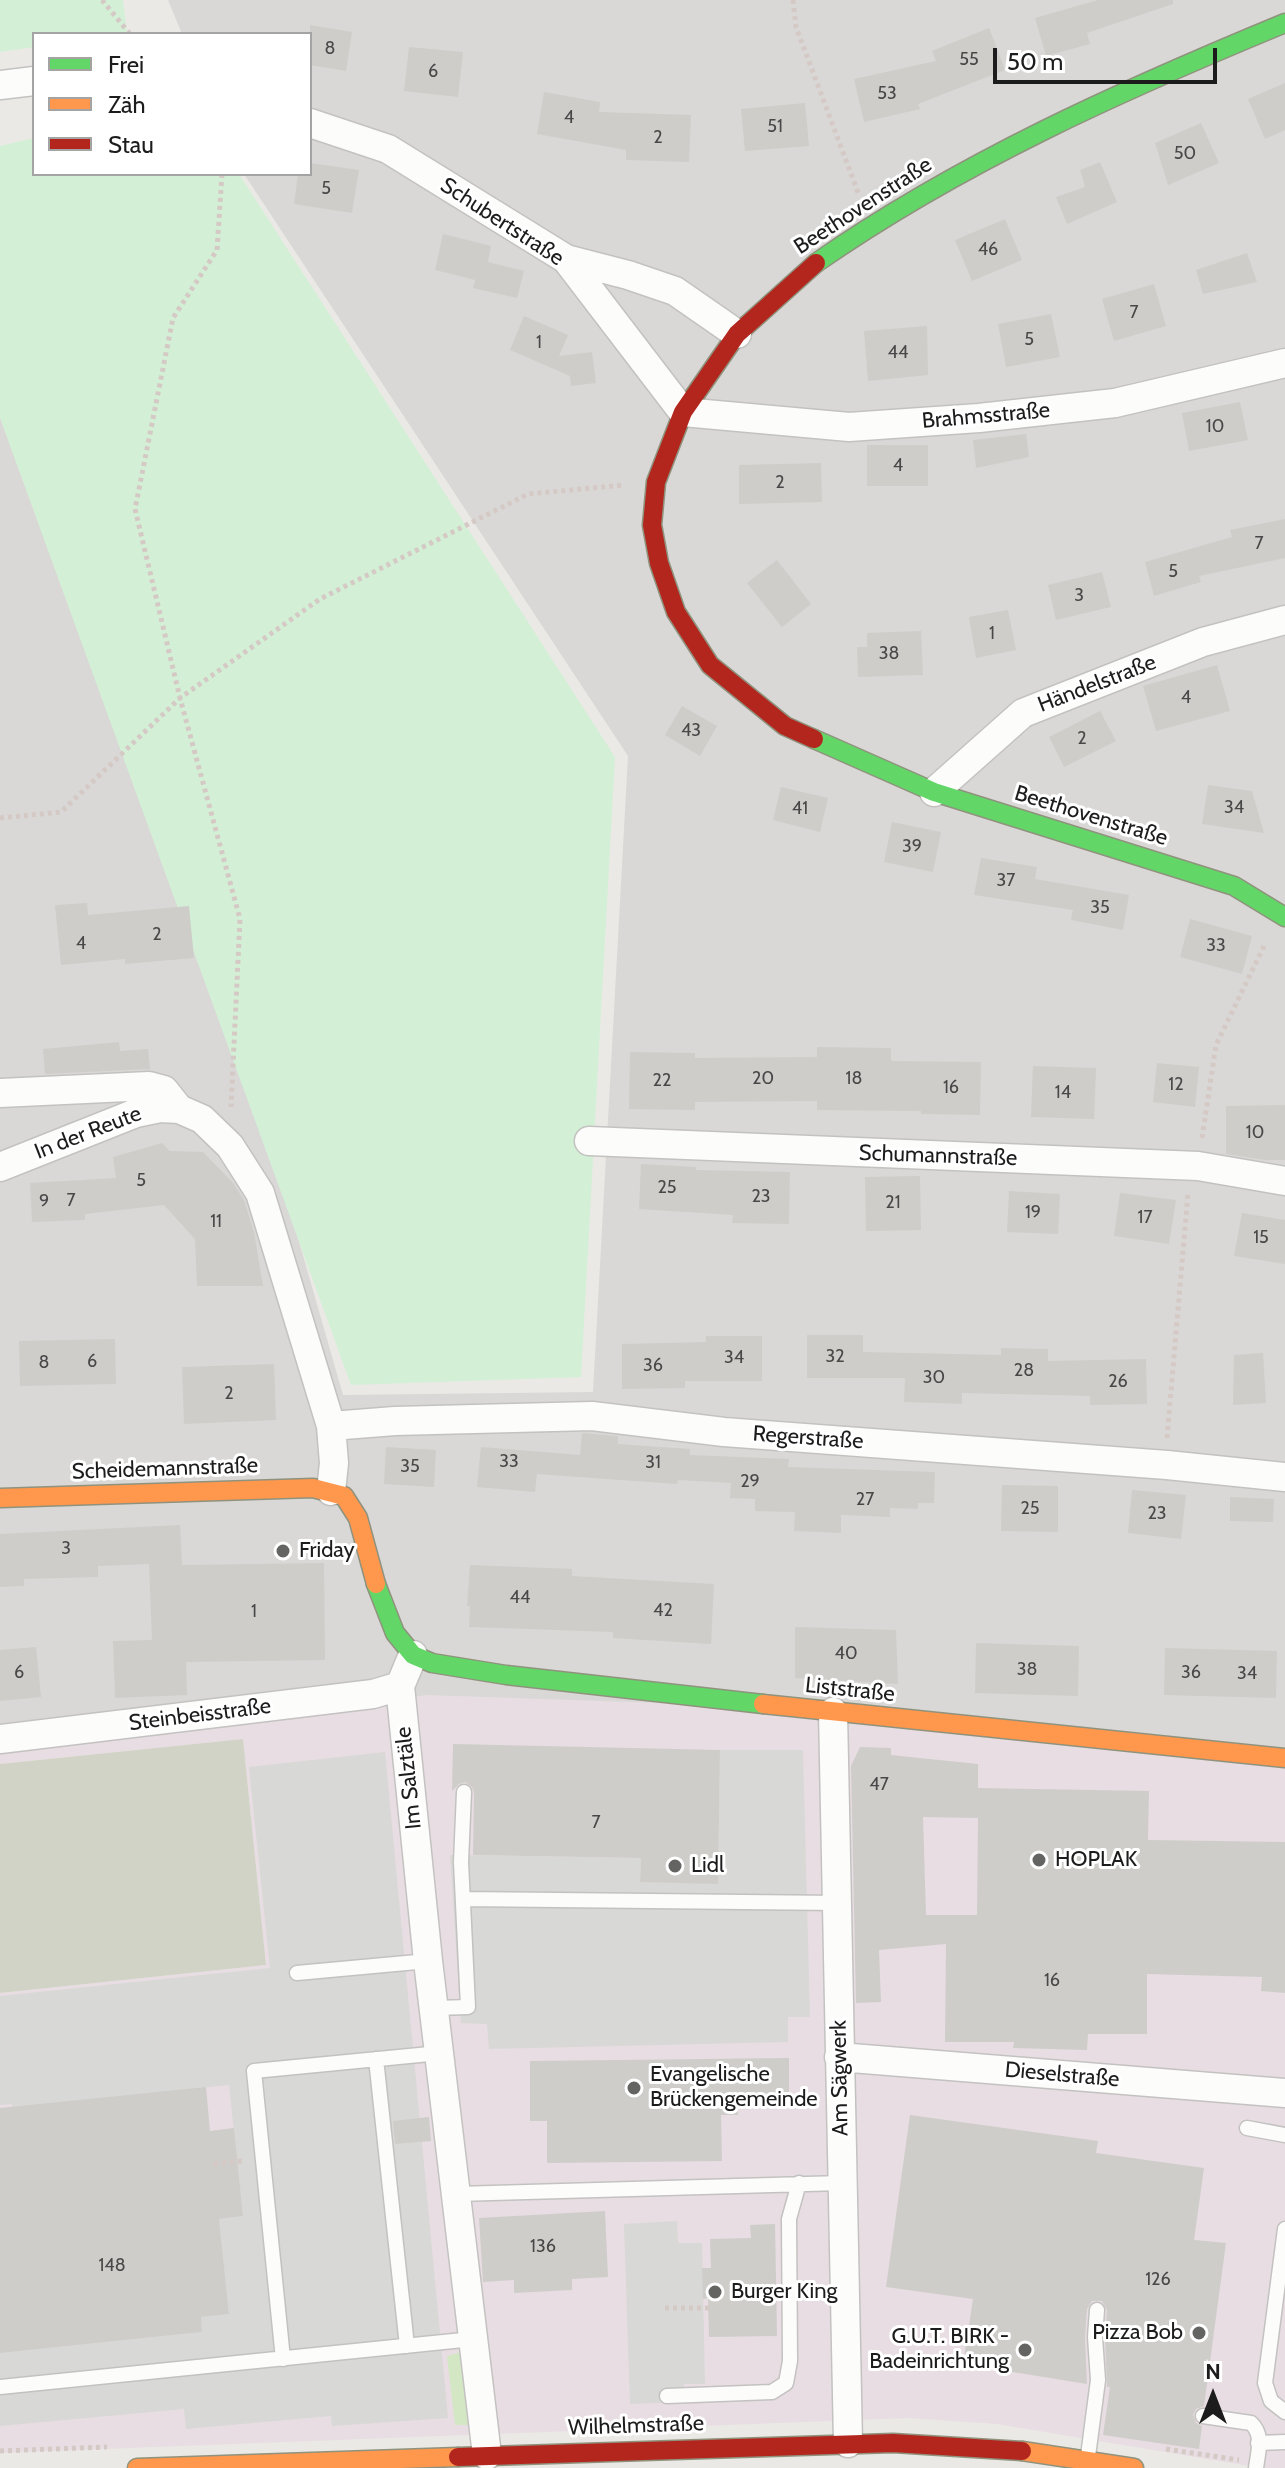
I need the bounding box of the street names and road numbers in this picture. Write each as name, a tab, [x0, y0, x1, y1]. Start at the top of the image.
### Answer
street label: Beethovenstraße	[789, 152, 937, 260]
street label: Schubertstraße	[435, 172, 569, 272]
street label: Brahmsstraße	[921, 397, 1051, 435]
street label: Händelstraße	[1034, 649, 1160, 719]
street label: Beethovenstraße	[1011, 780, 1171, 852]
street label: In der Reute	[31, 1101, 145, 1165]
street label: Schumannstraße	[858, 1140, 1018, 1172]
street label: Regerstraße	[752, 1421, 864, 1455]
street label: Scheidemannstraße	[71, 1453, 259, 1485]
street label: Liststraße	[804, 1672, 896, 1708]
street label: Steinbeisstraße	[127, 1693, 273, 1737]
street label: Im Salztäle	[390, 1725, 428, 1831]
street label: Am Sägwerk	[826, 2020, 854, 2136]
street label: Dieselstraße	[1004, 2057, 1120, 2093]
street label: Wilhelmstraße	[568, 2410, 704, 2442]

